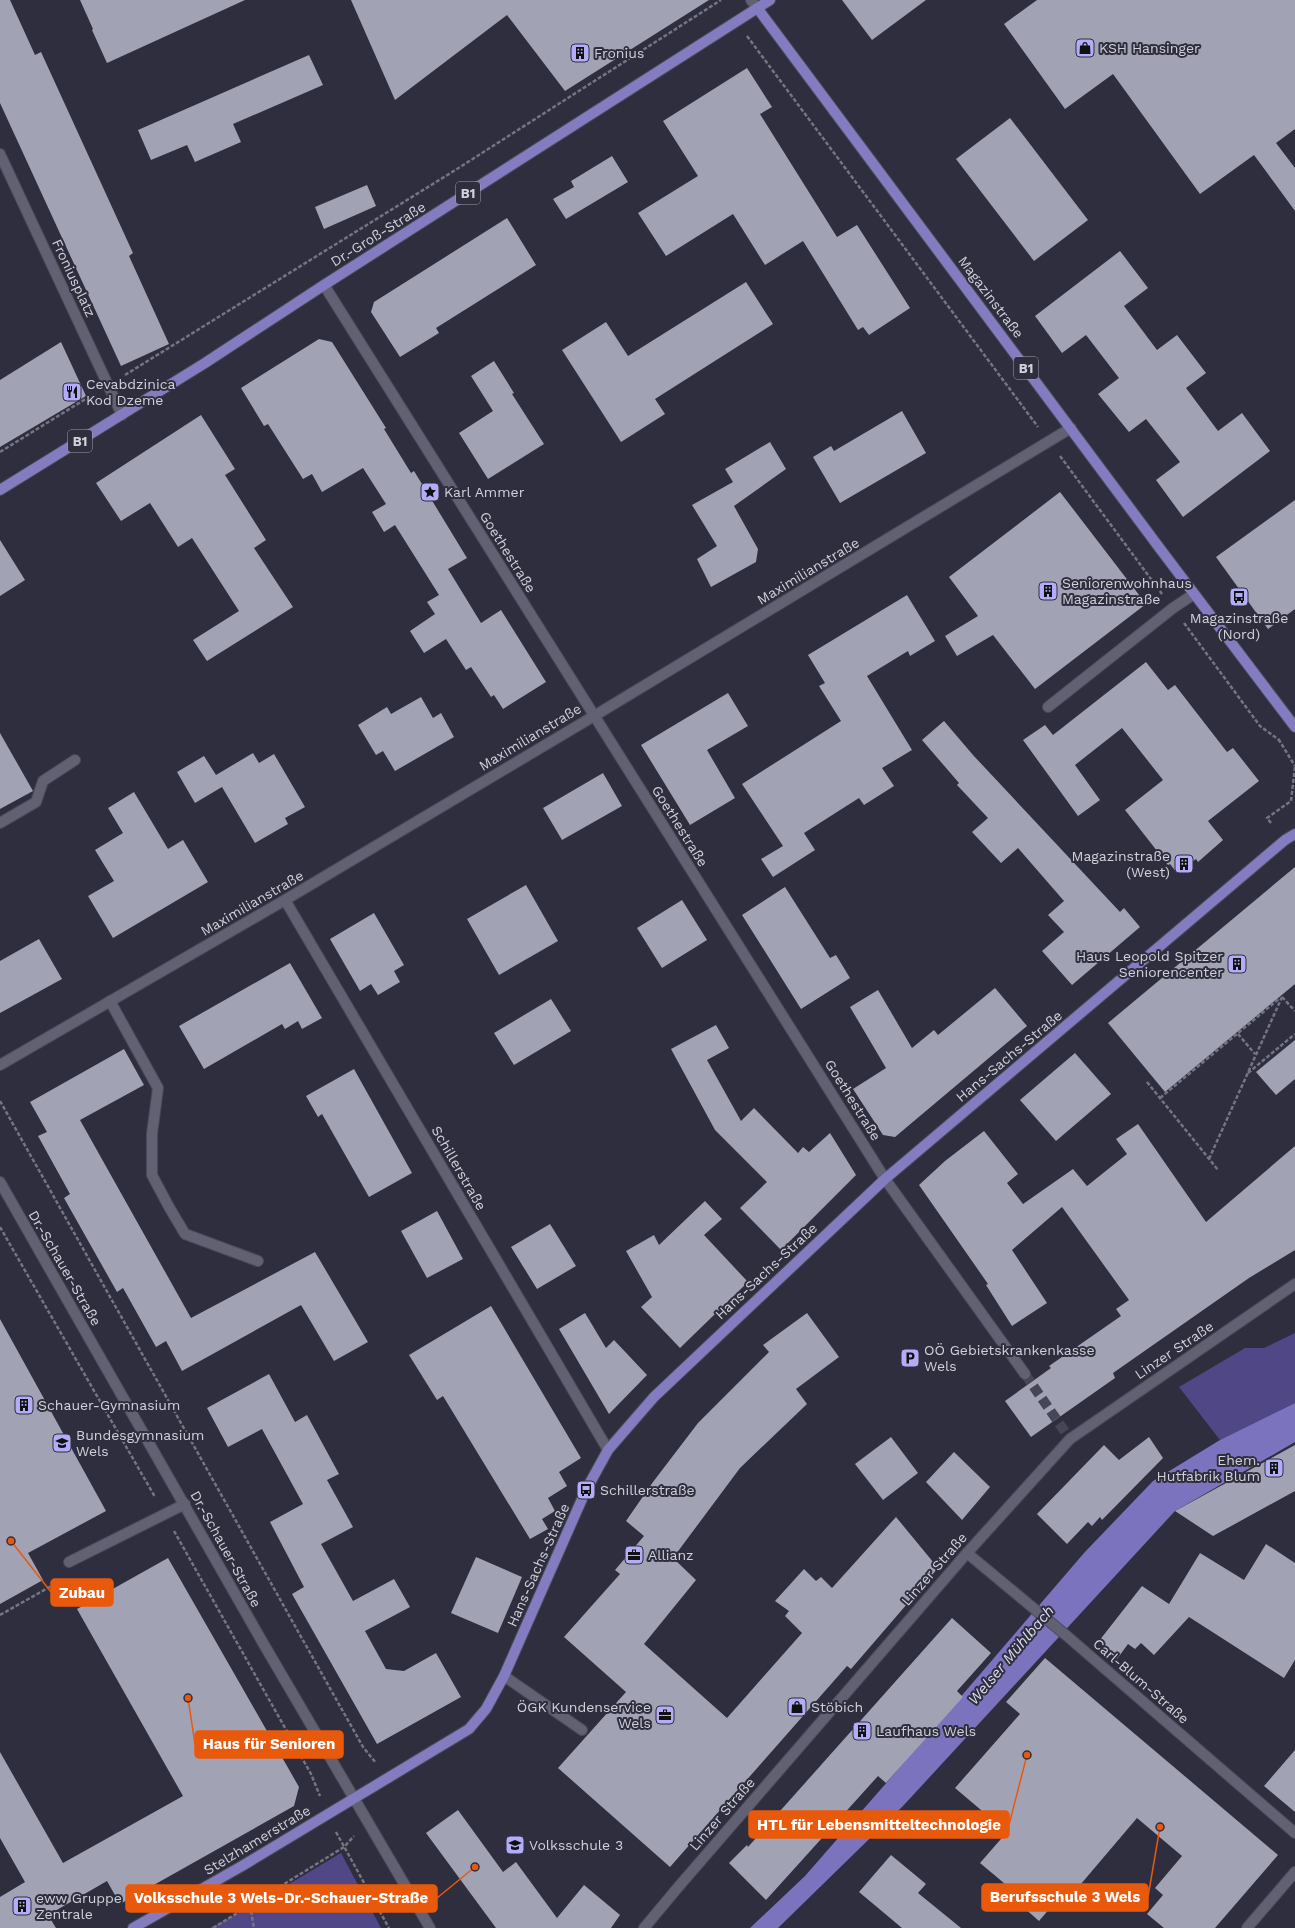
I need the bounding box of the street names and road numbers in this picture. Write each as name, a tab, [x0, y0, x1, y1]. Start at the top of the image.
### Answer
road number: B1	[456, 182, 480, 204]
street label: Dr.-Groß-Straße	[328, 198, 428, 270]
street label: Froniusplatz	[49, 236, 99, 320]
street label: Magazinstraße	[955, 253, 1027, 341]
road number: B1	[1014, 357, 1038, 379]
road number: B1	[68, 430, 92, 452]
street label: Goethestraße	[477, 509, 539, 595]
street label: Maximilianstraße	[754, 534, 862, 608]
street label: Maximilianstraße	[476, 700, 584, 774]
street label: Goethestraße	[649, 783, 711, 869]
street label: Maximilianstraße	[198, 867, 306, 939]
street label: Hans-Sachs-Straße	[953, 1007, 1065, 1105]
street label: Goethestraße	[822, 1057, 884, 1143]
street label: Schillerstraße	[428, 1123, 490, 1213]
street label: Dr.-Schauer-Straße	[25, 1207, 105, 1329]
street label: Hans-Sachs-Straße	[712, 1220, 820, 1322]
street label: Linzer Straße	[1132, 1318, 1216, 1382]
street label: Dr.-Schauer-Straße	[187, 1488, 265, 1610]
street label: Hans-Sachs-Straße	[504, 1501, 572, 1629]
street label: Linzer Straße	[898, 1529, 970, 1609]
street label: Carl-Blum-Straße	[1090, 1635, 1192, 1727]
street label: Linzer Straße	[686, 1774, 758, 1854]
street label: Stelzhamerstraße	[201, 1802, 313, 1878]

